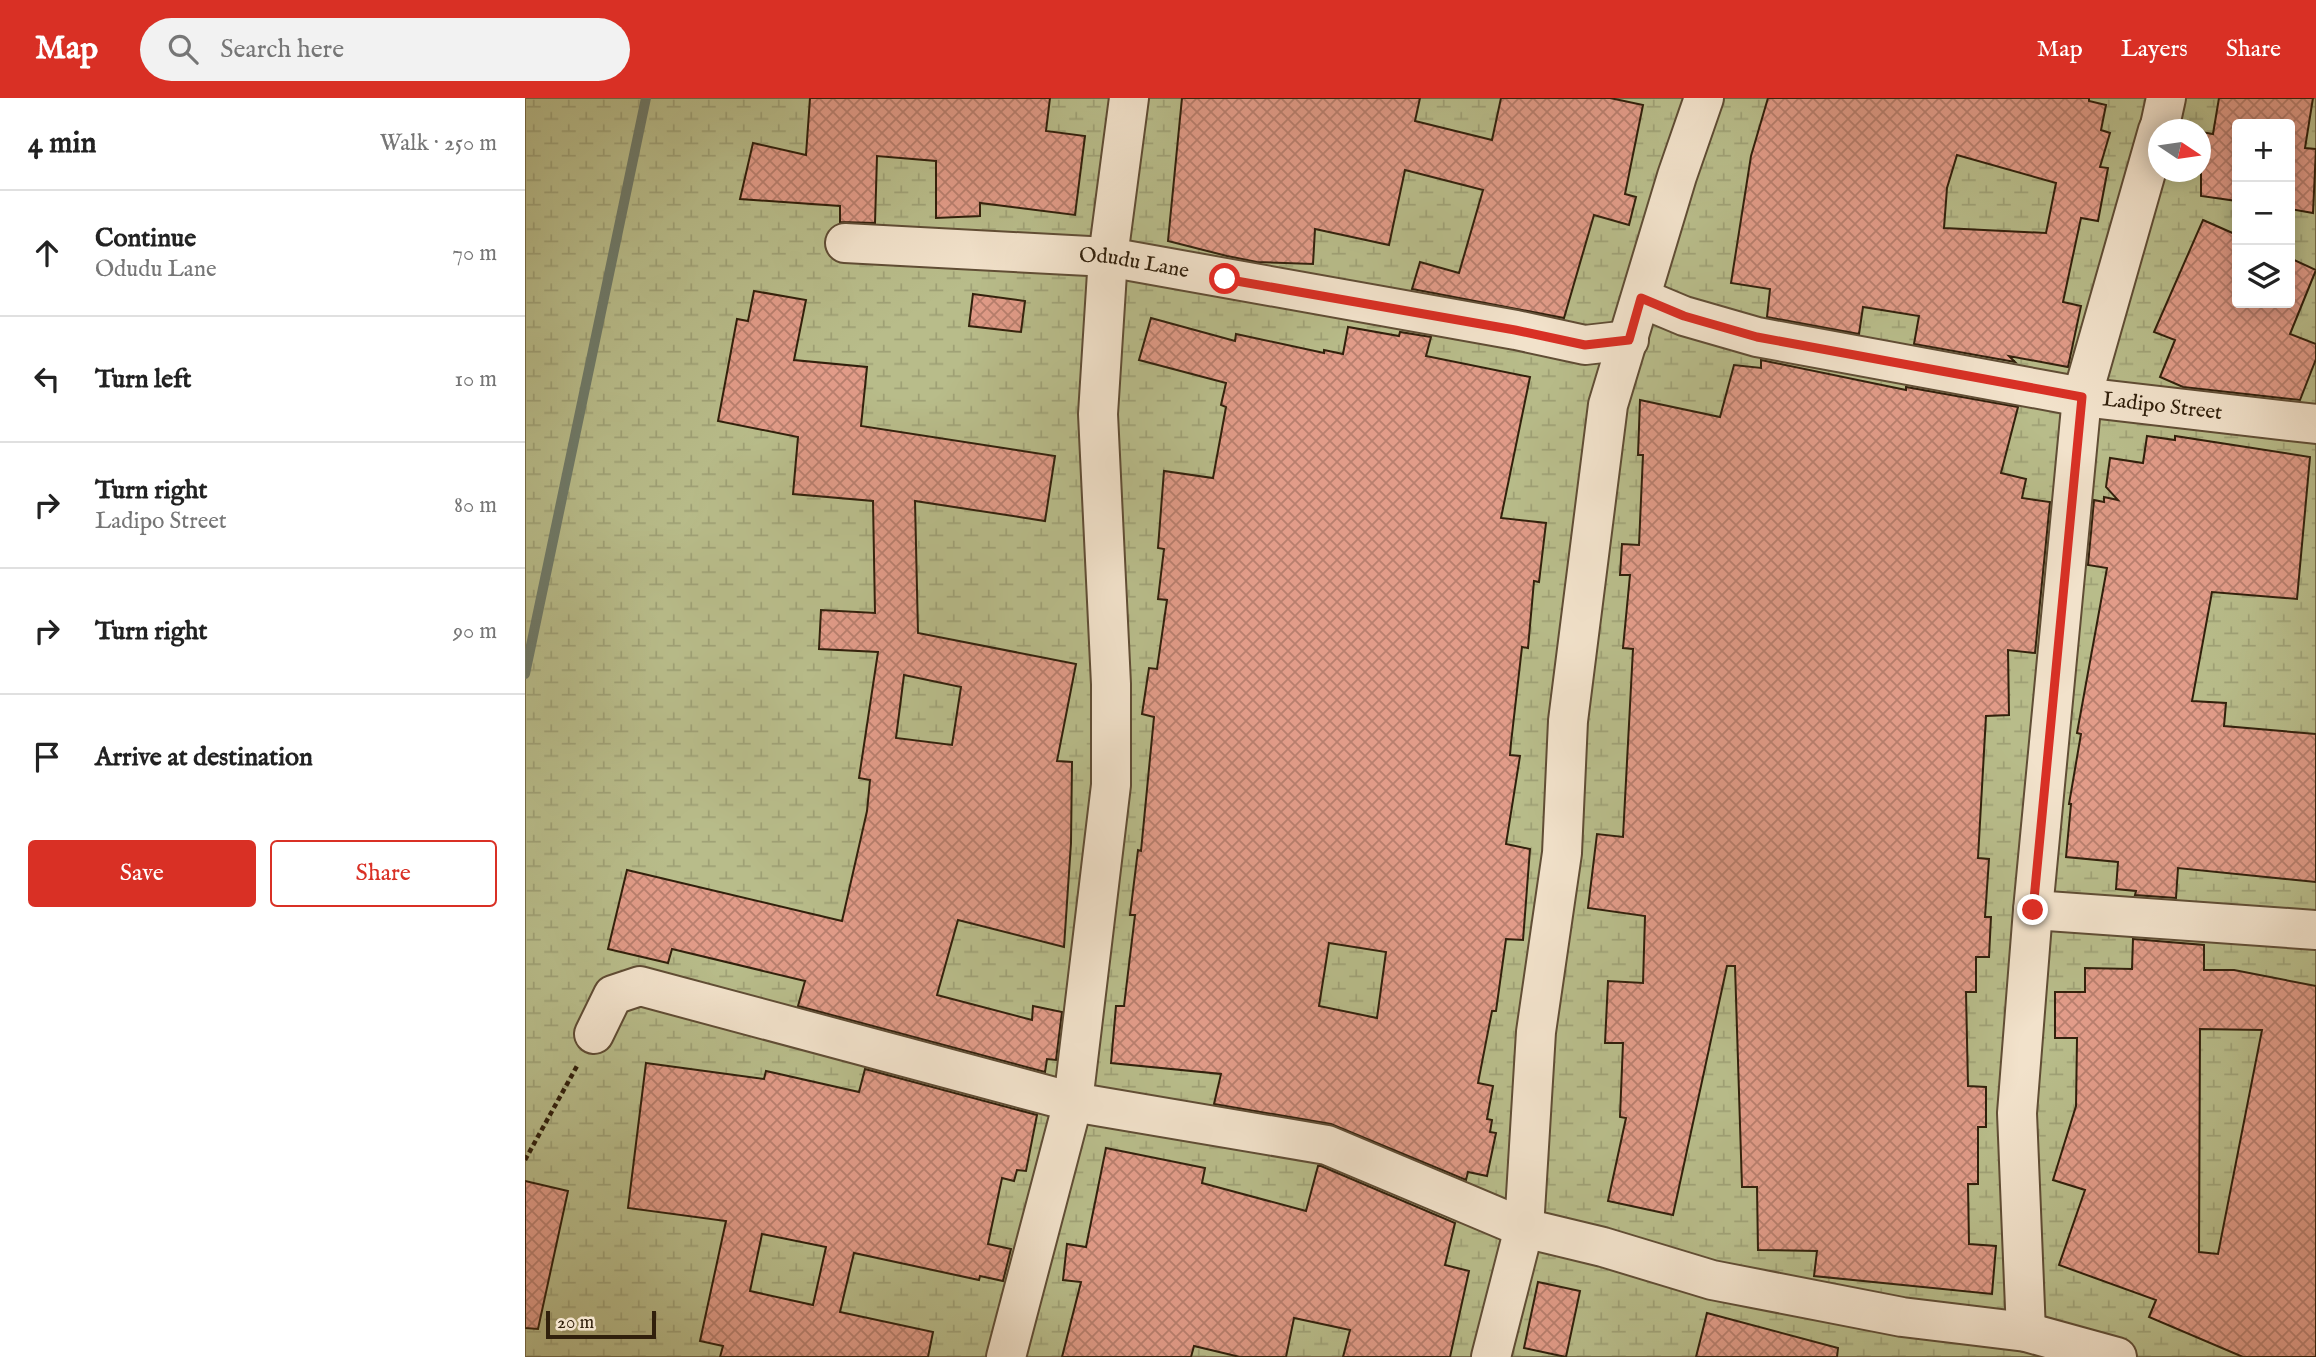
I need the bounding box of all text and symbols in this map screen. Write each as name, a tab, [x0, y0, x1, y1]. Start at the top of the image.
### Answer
search box	[140, 18, 630, 81]
text: Map	[35, 28, 98, 70]
icon: search	[164, 30, 202, 68]
text: Search here	[220, 33, 344, 66]
text: Map	[2037, 34, 2083, 65]
text: Layers	[2121, 34, 2188, 65]
text: Share	[2226, 34, 2281, 65]
north arrow	[2148, 119, 2211, 182]
map controls	[2232, 119, 2295, 308]
button: +	[2232, 119, 2295, 182]
text: 4 min	[28, 125, 96, 163]
text: Walk · 250 m	[380, 129, 497, 158]
button: −	[2232, 182, 2295, 245]
text: Continue	[95, 222, 196, 255]
icon: ahead	[28, 234, 66, 272]
text: 70 m	[452, 239, 497, 268]
street label: Odudu Lane	[1078, 242, 1192, 285]
button: layers	[2232, 245, 2295, 308]
text: Odudu Lane	[95, 255, 217, 284]
route start	[1209, 263, 1240, 294]
icon: left	[28, 360, 66, 398]
text: Turn left	[95, 363, 192, 396]
text: 10 m	[454, 365, 497, 394]
street label: Ladipo Street	[2101, 386, 2224, 427]
text: Turn right	[95, 474, 208, 507]
icon: right	[28, 486, 66, 524]
text: 80 m	[454, 491, 497, 520]
text: Ladipo Street	[95, 507, 227, 536]
icon: right	[28, 612, 66, 650]
text: Turn right	[95, 615, 208, 648]
text: 90 m	[453, 617, 497, 646]
icon: arrive	[28, 738, 66, 776]
text: Arrive at destination	[95, 741, 313, 774]
button: Save	[28, 840, 256, 907]
button: Share	[270, 840, 497, 907]
route end	[2017, 894, 2048, 925]
scale bar	[546, 1308, 656, 1340]
text: 20 m	[557, 1311, 594, 1335]

